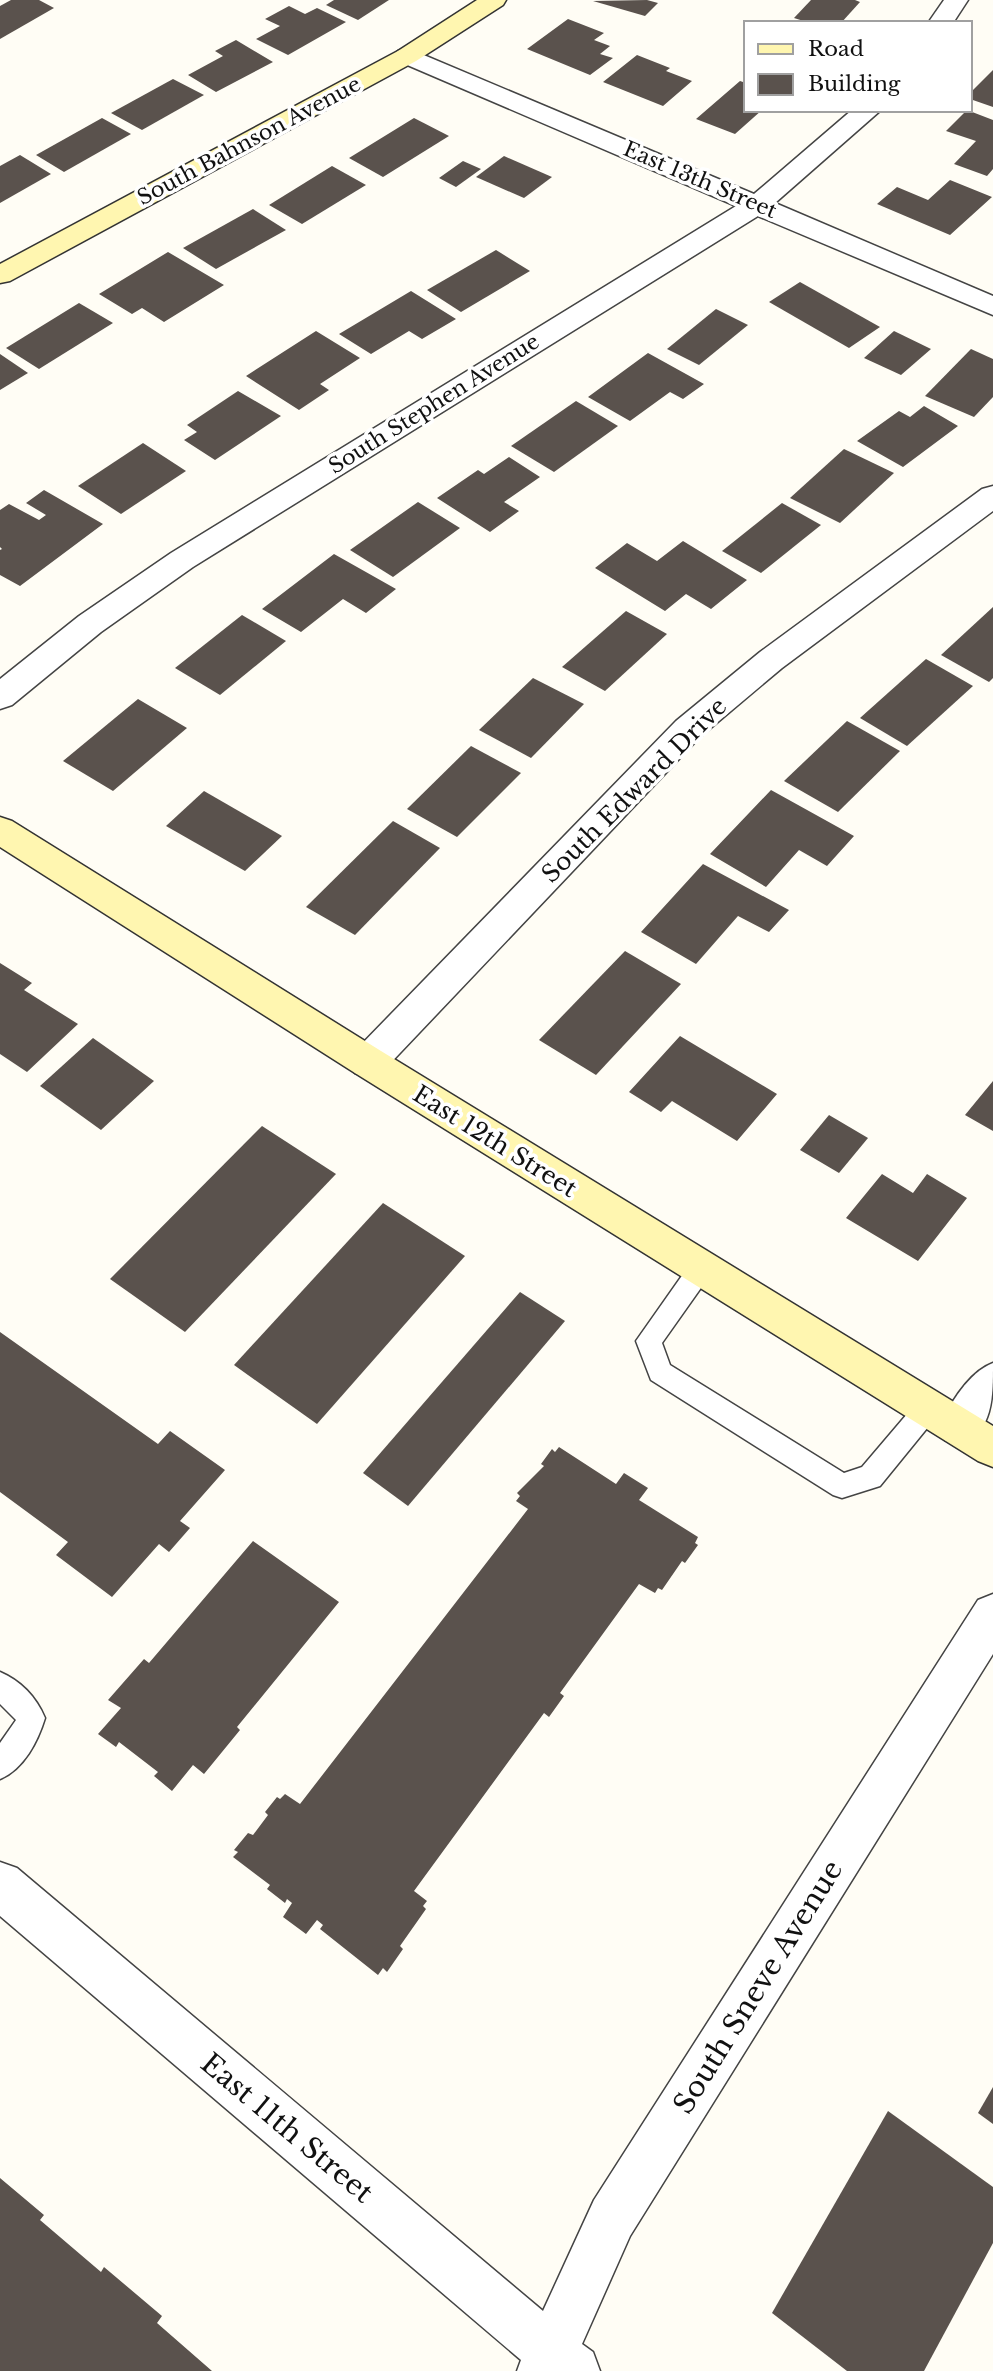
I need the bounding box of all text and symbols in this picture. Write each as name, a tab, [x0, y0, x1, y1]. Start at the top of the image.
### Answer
legend	[744, 21, 972, 112]
text: Road	[808, 36, 864, 62]
street label: South Bahnson Avenue	[133, 71, 365, 211]
text: Building	[808, 71, 901, 97]
street label: East 13th Street	[619, 136, 781, 224]
street label: South Stephen Avenue	[324, 328, 544, 480]
street label: South Edward Drive	[535, 691, 733, 889]
street label: East 12th Street	[408, 1079, 582, 1203]
street label: South Sneve Avenue	[666, 1854, 850, 2120]
street label: East 11th Street	[194, 2046, 381, 2211]

